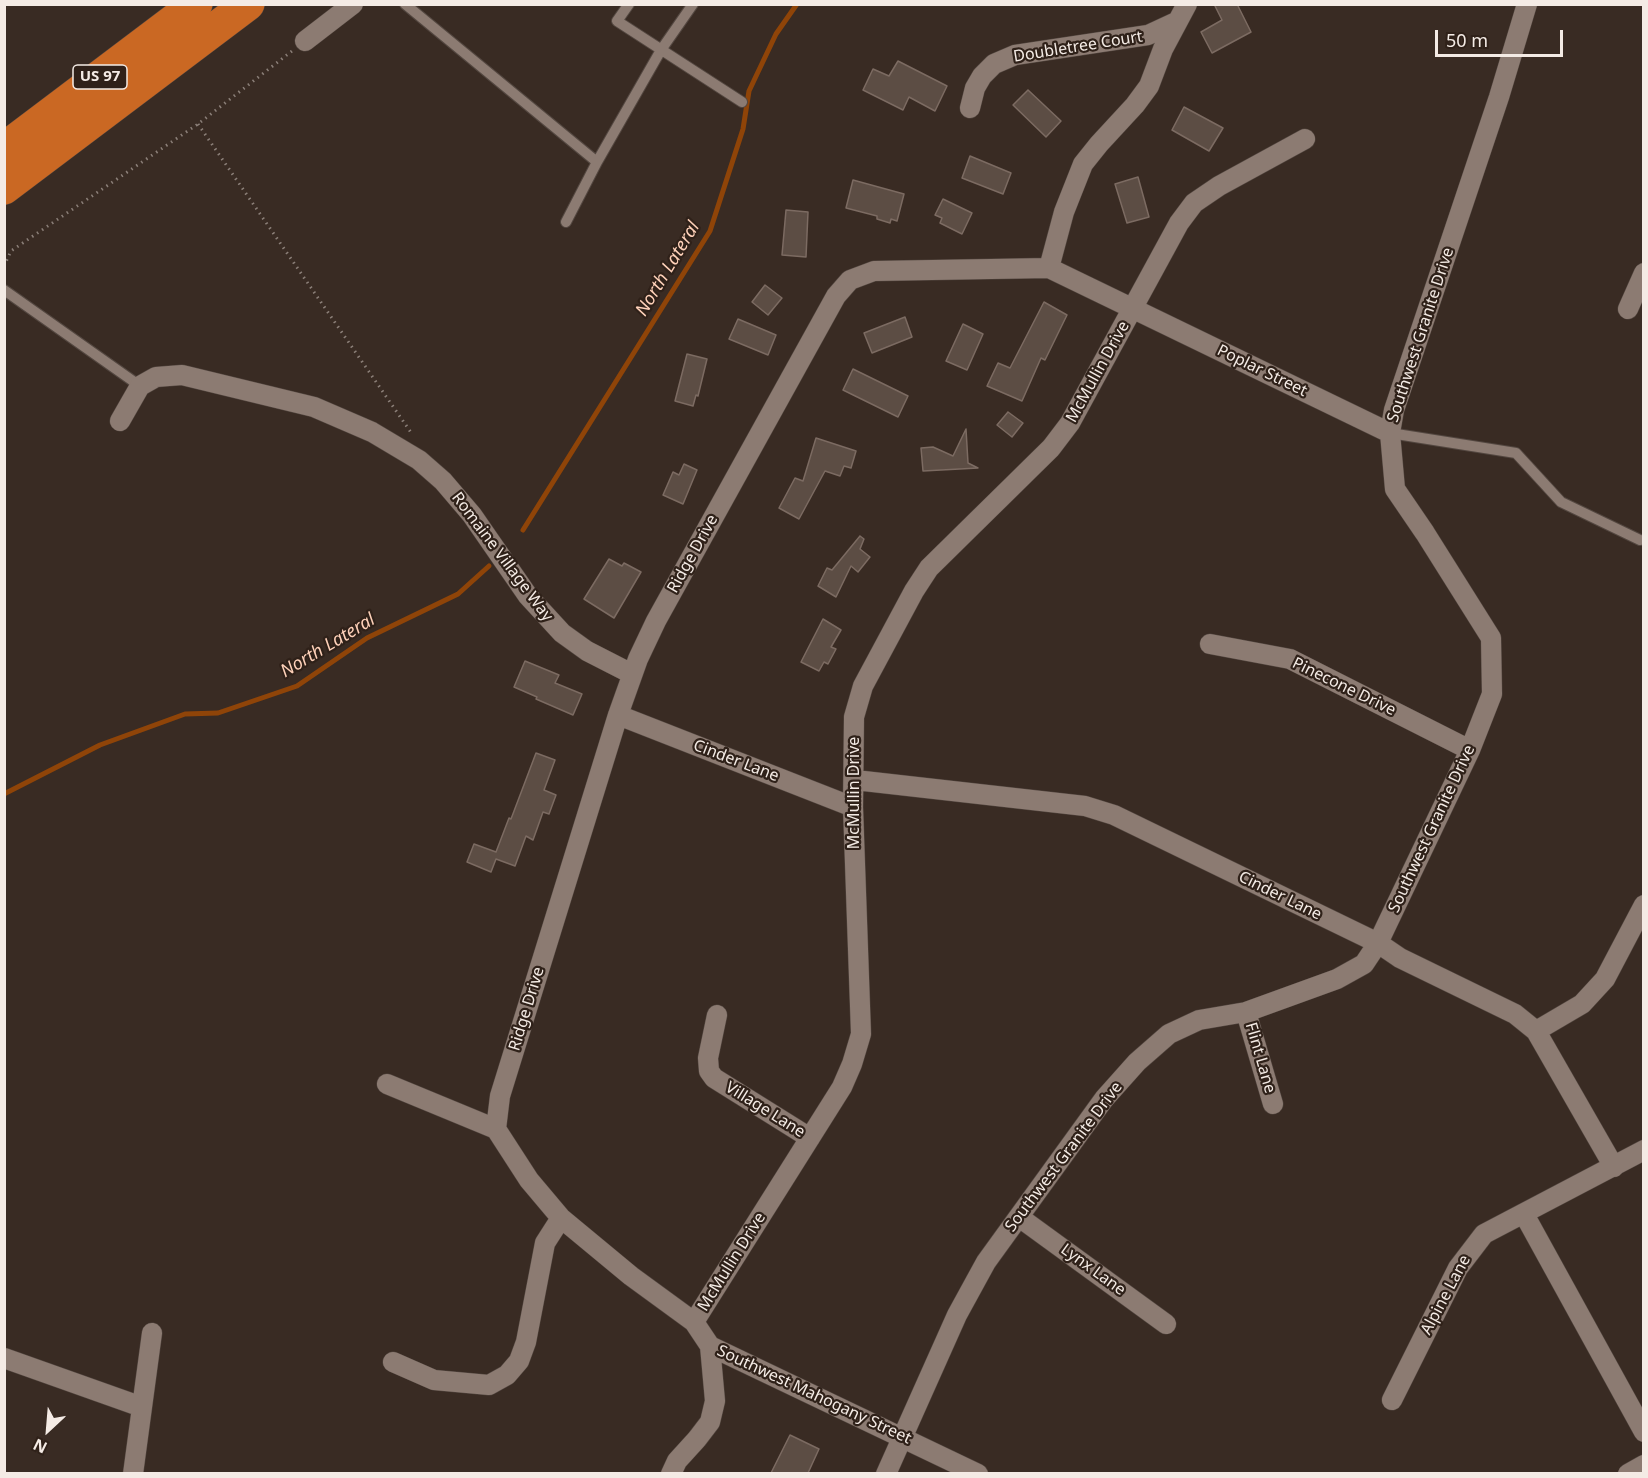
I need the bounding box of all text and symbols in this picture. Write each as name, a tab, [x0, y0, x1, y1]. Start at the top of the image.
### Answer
scale bar	[1438, 18, 1566, 56]
street label: Doubletree Court	[1012, 27, 1144, 67]
text: 50 m	[1446, 28, 1488, 52]
road number: US 97	[73, 65, 127, 89]
water label: North Lateral	[631, 218, 705, 320]
street label: Southwest Granite Drive	[1384, 245, 1458, 425]
street label: McMullin Drive	[1062, 318, 1134, 426]
street label: Poplar Street	[1214, 341, 1310, 401]
street label: Romaine Village Way	[447, 489, 557, 625]
street label: Ridge Drive	[664, 512, 722, 596]
water label: North Lateral	[277, 609, 379, 683]
street label: Pinecone Drive	[1289, 654, 1399, 720]
street label: Cinder Lane	[691, 736, 781, 786]
street label: McMullin Drive	[844, 737, 864, 849]
street label: Southwest Granite Drive	[1385, 742, 1479, 916]
street label: Cinder Lane	[1235, 868, 1325, 924]
street label: Ridge Drive	[505, 965, 549, 1053]
street label: Flint Lane	[1241, 1020, 1279, 1096]
street label: Village Lane	[722, 1078, 808, 1142]
street label: Southwest Granite Drive	[1001, 1078, 1127, 1236]
street label: McMullin Drive	[694, 1209, 770, 1315]
street label: Lynx Lane	[1057, 1240, 1129, 1300]
street label: Alpine Lane	[1417, 1252, 1475, 1338]
street label: Southwest Mahogany Street	[714, 1342, 914, 1448]
north arrow	[18, 1400, 78, 1460]
text: N	[29, 1433, 51, 1459]

